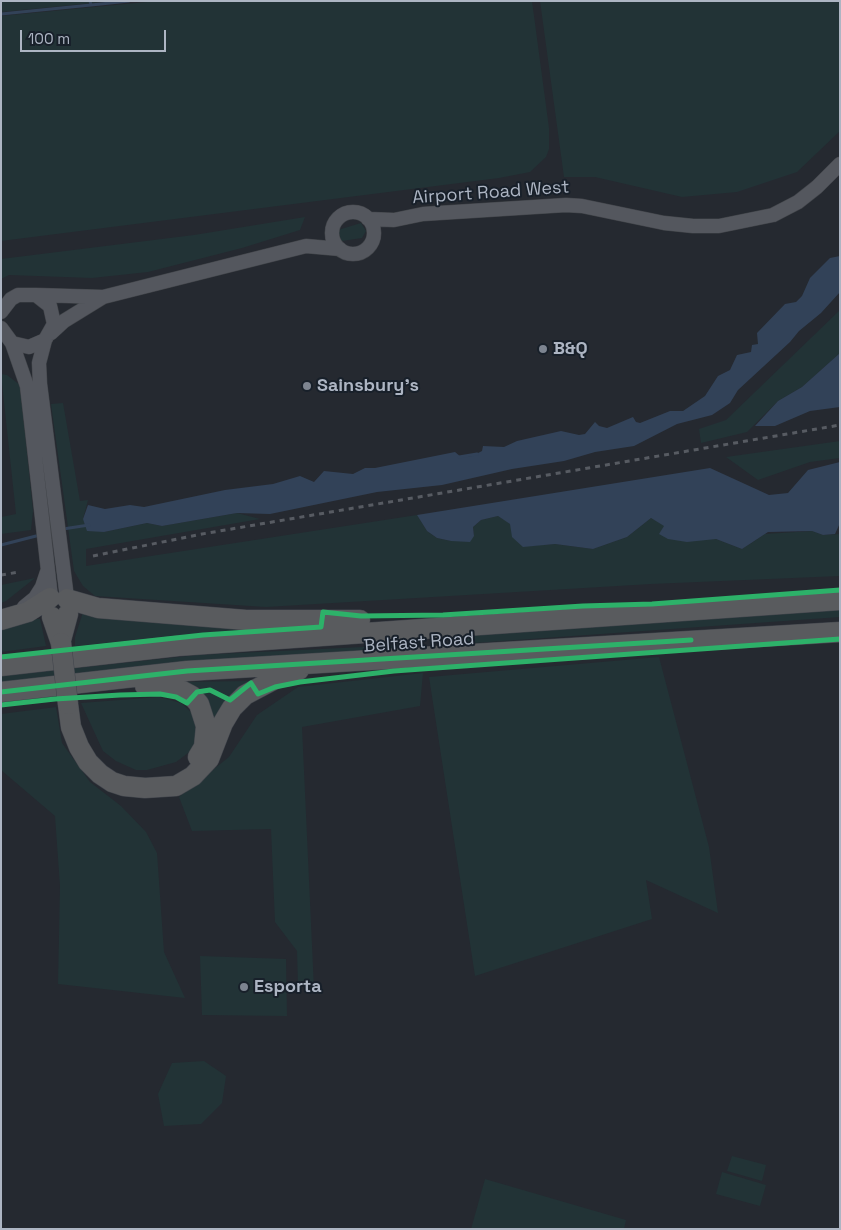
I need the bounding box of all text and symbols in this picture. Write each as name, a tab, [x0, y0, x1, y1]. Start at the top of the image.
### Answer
scale bar	[22, 20, 169, 52]
text: 100 m	[28, 29, 70, 48]
street label: Airport Road West	[412, 177, 570, 209]
place label: B&Q	[553, 338, 588, 360]
marker: B&Q	[537, 343, 549, 355]
place label: Sainsbury's	[317, 375, 419, 397]
marker: Sainsbury's	[301, 380, 313, 392]
street label: Belfast Road	[363, 628, 475, 658]
place label: Esporta	[254, 976, 322, 998]
marker: Esporta	[238, 981, 250, 993]

